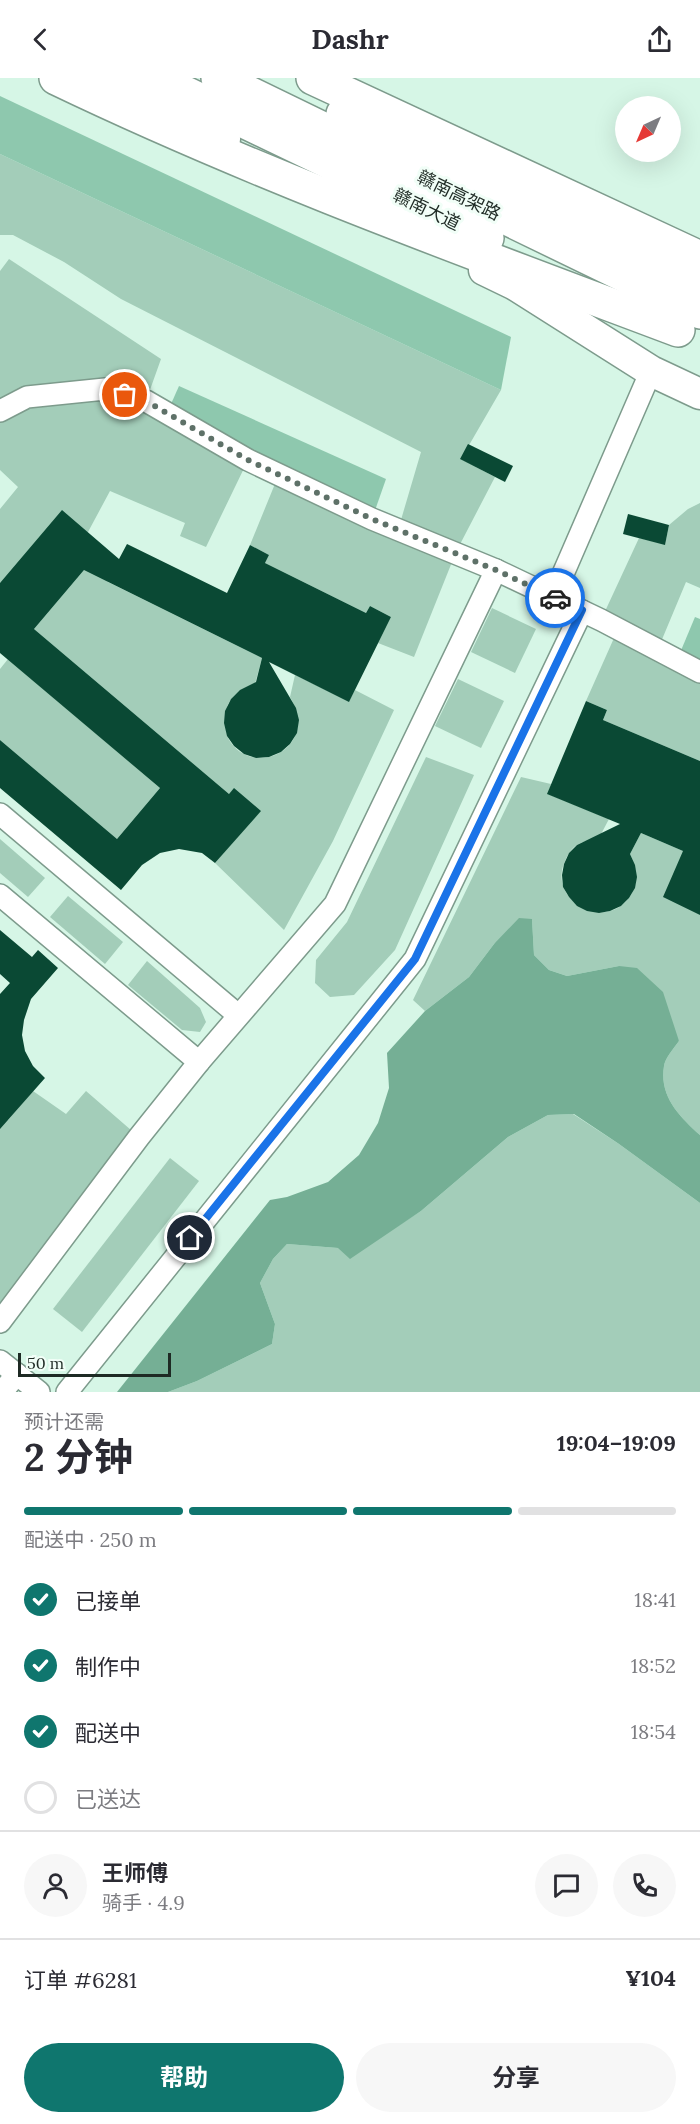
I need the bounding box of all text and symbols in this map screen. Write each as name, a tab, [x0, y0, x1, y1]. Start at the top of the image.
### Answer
text: Dashr	[311, 22, 389, 56]
icon: back	[24, 23, 57, 56]
icon: share	[643, 23, 676, 56]
north arrow	[615, 96, 681, 162]
map controls	[615, 96, 681, 162]
street label: 赣南高架路	[414, 165, 504, 225]
street label: 赣南大道	[390, 183, 464, 235]
pin	[99, 369, 150, 420]
icon: bag	[108, 378, 141, 411]
courier	[525, 568, 585, 628]
icon: car	[539, 582, 572, 615]
pin	[164, 1212, 215, 1263]
icon: home	[173, 1221, 206, 1254]
scale bar	[18, 1350, 171, 1378]
text: 50 m	[27, 1353, 64, 1373]
text: 预计还需	[24, 1409, 104, 1434]
text: 19:04–19:09	[557, 1429, 676, 1457]
text: 2 分钟	[24, 1432, 133, 1482]
text: 配送中 · 250 m	[24, 1527, 157, 1552]
icon: check	[24, 1583, 57, 1616]
text: 已接单	[75, 1587, 141, 1615]
text: 18:41	[634, 1587, 676, 1612]
icon: check	[24, 1649, 57, 1682]
text: 制作中	[75, 1653, 141, 1681]
text: 18:52	[631, 1653, 676, 1678]
icon: check	[24, 1715, 57, 1748]
text: 配送中	[75, 1719, 141, 1747]
text: 18:54	[631, 1719, 676, 1744]
text: 已送达	[75, 1785, 141, 1813]
button: person	[24, 1854, 87, 1917]
button: chat	[535, 1854, 598, 1917]
button: phone	[613, 1854, 676, 1917]
text: 王师傅	[102, 1859, 168, 1887]
text: 骑手 · 4.9	[102, 1890, 185, 1915]
text: ¥104	[625, 1964, 676, 1992]
text: 订单 #6281	[24, 1966, 137, 1994]
button: 帮助	[24, 2043, 344, 2112]
button: 分享	[356, 2043, 676, 2112]

